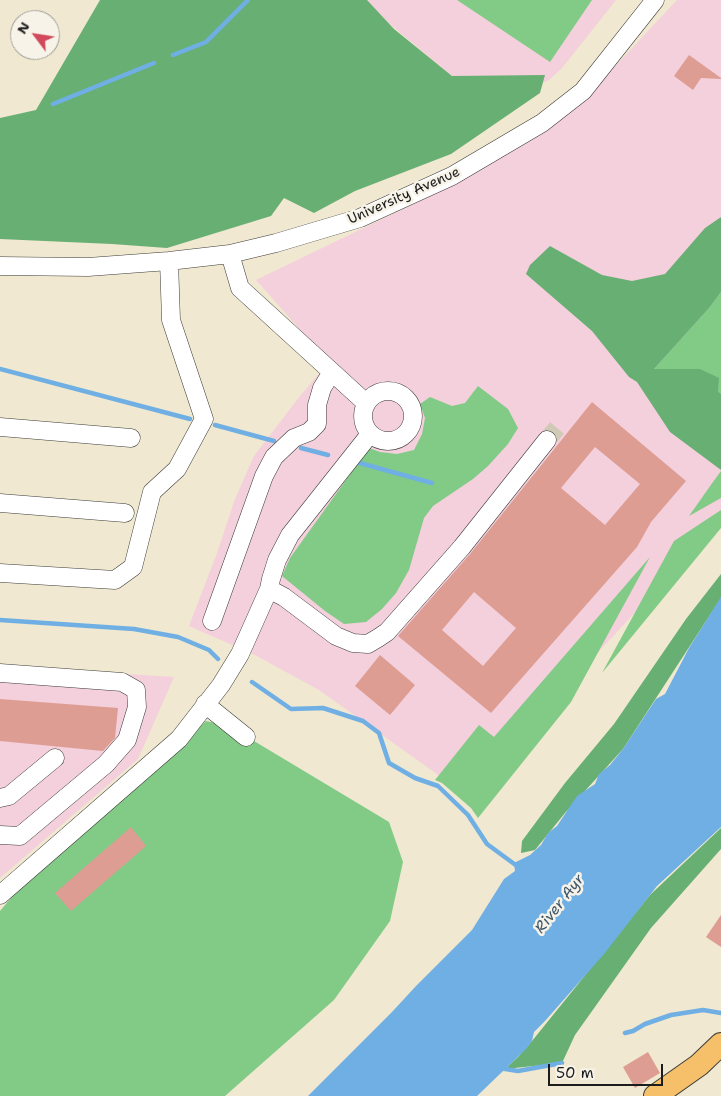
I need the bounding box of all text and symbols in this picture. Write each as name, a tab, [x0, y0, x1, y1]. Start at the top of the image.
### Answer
north arrow	[10, 10, 60, 60]
text: N	[12, 18, 34, 37]
street label: University Avenue	[345, 164, 463, 228]
water label: River Ayr	[531, 871, 589, 937]
scale bar	[551, 1054, 666, 1086]
text: 50 m	[556, 1063, 594, 1083]

